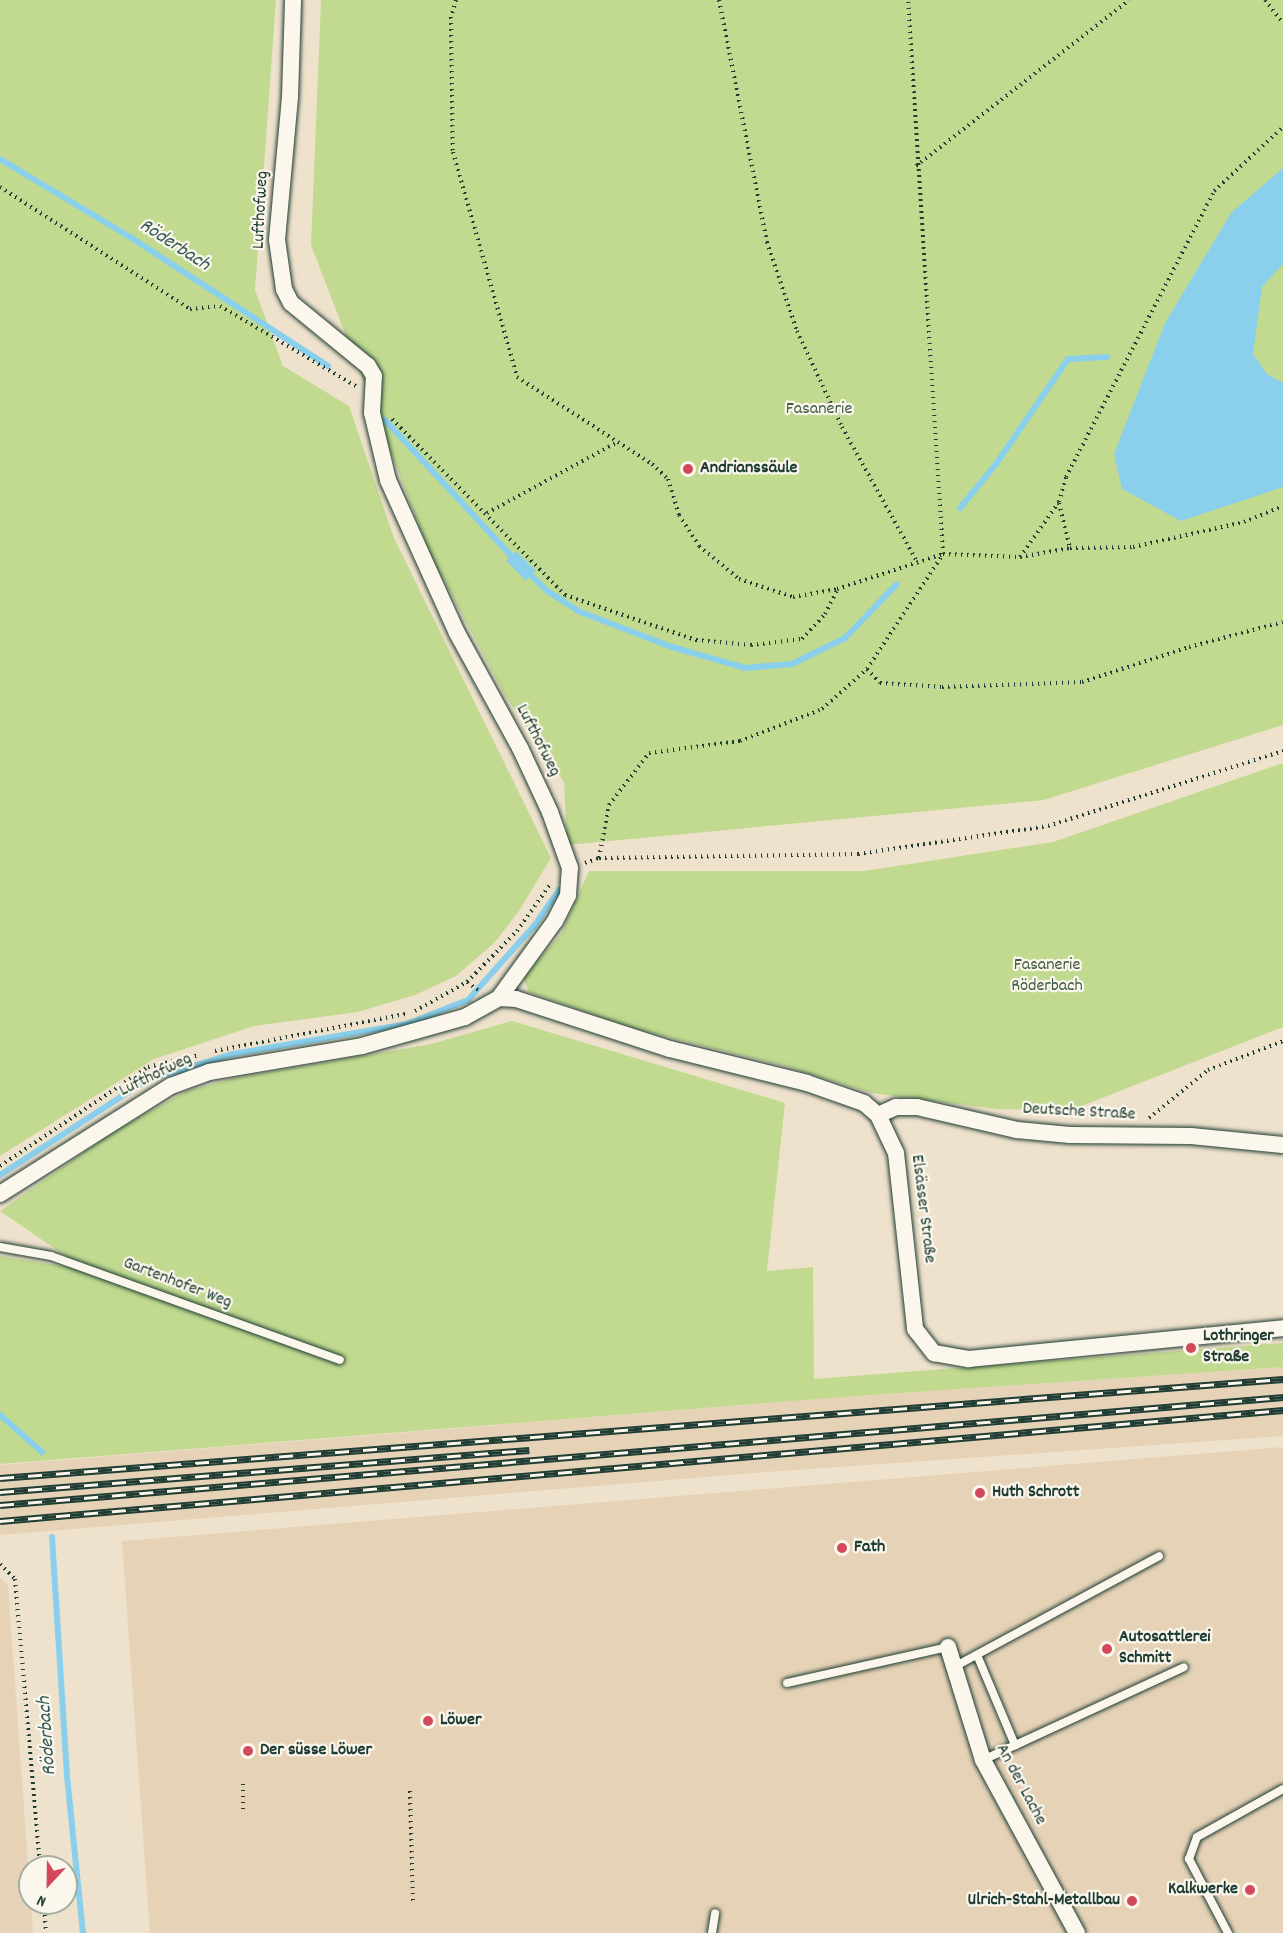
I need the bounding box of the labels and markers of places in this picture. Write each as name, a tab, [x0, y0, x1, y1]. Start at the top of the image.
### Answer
place label: Andrianssäule	[700, 458, 797, 480]
marker: Andrianssäule	[681, 462, 695, 476]
place label: Lothringer Straße	[1203, 1327, 1274, 1370]
marker: Lothringer Straße	[1184, 1341, 1198, 1355]
place label: Huth Schrott	[992, 1482, 1079, 1504]
marker: Huth Schrott	[973, 1486, 987, 1500]
place label: Fath	[854, 1537, 885, 1559]
marker: Fath	[835, 1541, 849, 1555]
place label: Autosattlerei Schmitt	[1119, 1628, 1211, 1670]
marker: Autosattlerei Schmitt	[1100, 1642, 1114, 1656]
place label: Löwer	[440, 1710, 482, 1732]
marker: Löwer	[421, 1714, 435, 1728]
place label: Der süsse Löwer	[260, 1740, 372, 1762]
marker: Der süsse Löwer	[241, 1744, 255, 1758]
place label: Kalkwerke	[1168, 1879, 1238, 1901]
marker: Kalkwerke	[1243, 1883, 1257, 1897]
place label: Ulrich-Stahl-Metallbau	[968, 1890, 1120, 1912]
marker: Ulrich-Stahl-Metallbau	[1125, 1894, 1139, 1908]

